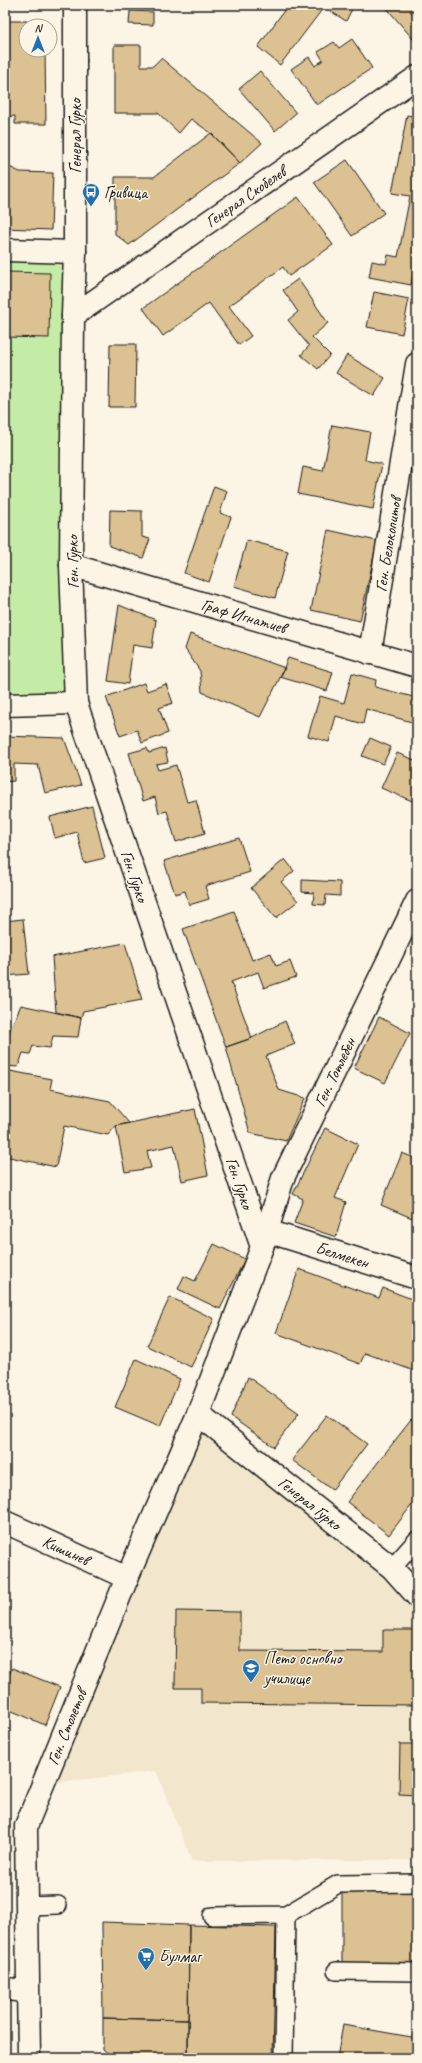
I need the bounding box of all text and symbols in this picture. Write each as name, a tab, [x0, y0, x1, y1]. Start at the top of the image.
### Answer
north arrow	[18, 18, 58, 58]
text: N	[35, 21, 44, 35]
street label: Генерал Гурко	[65, 97, 86, 173]
street label: Генерал Скобелев	[201, 159, 293, 232]
bus stop icon: Гривица	[81, 182, 101, 207]
place label: Гривица	[104, 182, 149, 203]
street label: Ген. Белокопитов	[370, 493, 407, 593]
street label: Ген. Гурко	[62, 533, 83, 589]
street label: Граф Игнатиев	[199, 594, 292, 639]
street label: Ген. Гурко	[116, 847, 154, 907]
street label: Ген. Тотлебен	[309, 1033, 361, 1110]
street label: Ген. Гурко	[221, 1154, 259, 1214]
street label: Белмекен	[313, 1237, 372, 1274]
street label: Генерал Гурко	[274, 1472, 347, 1536]
street label: Кишинев	[39, 1531, 96, 1572]
place label: Пето основно училище	[263, 1648, 344, 1689]
school or university icon: Пето основно училище	[241, 1658, 261, 1683]
street label: Ген. Столетов	[42, 1683, 93, 1768]
supermarket icon: Булмаг	[136, 1946, 156, 1971]
place label: Булмаг	[159, 1946, 203, 1967]

